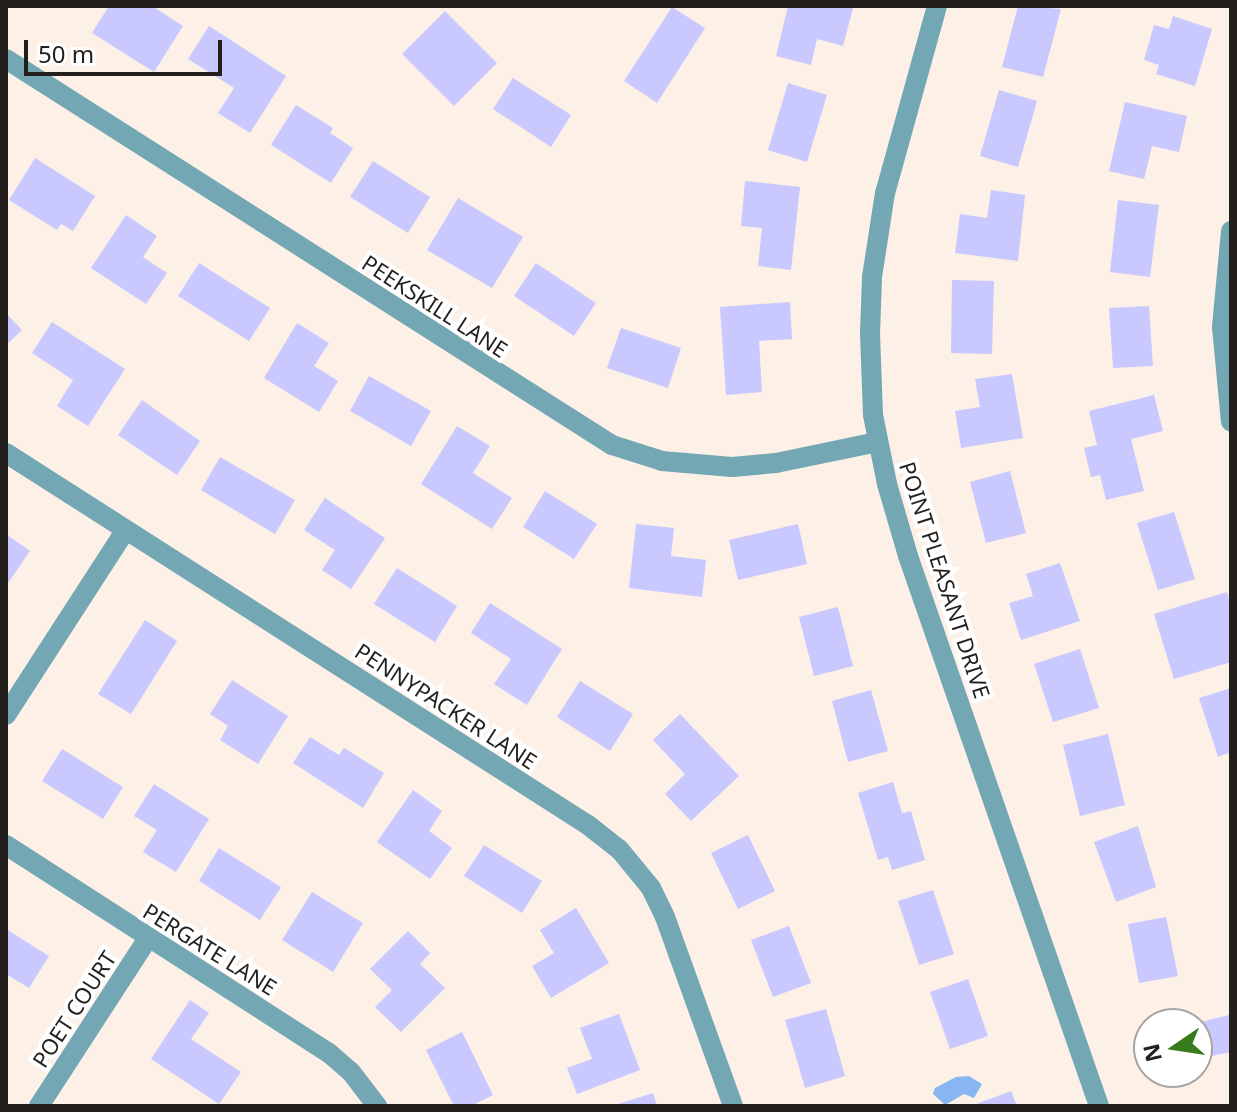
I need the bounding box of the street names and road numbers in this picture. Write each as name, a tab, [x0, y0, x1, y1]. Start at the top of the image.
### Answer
street label: PEEKSKILL LANE	[357, 249, 513, 363]
street label: POINT PLEASANT DRIVE	[894, 458, 996, 702]
street label: PENNYPACKER LANE	[350, 637, 542, 775]
street label: PERGATE LANE	[138, 897, 282, 1001]
street label: POET COURT	[27, 946, 121, 1072]

